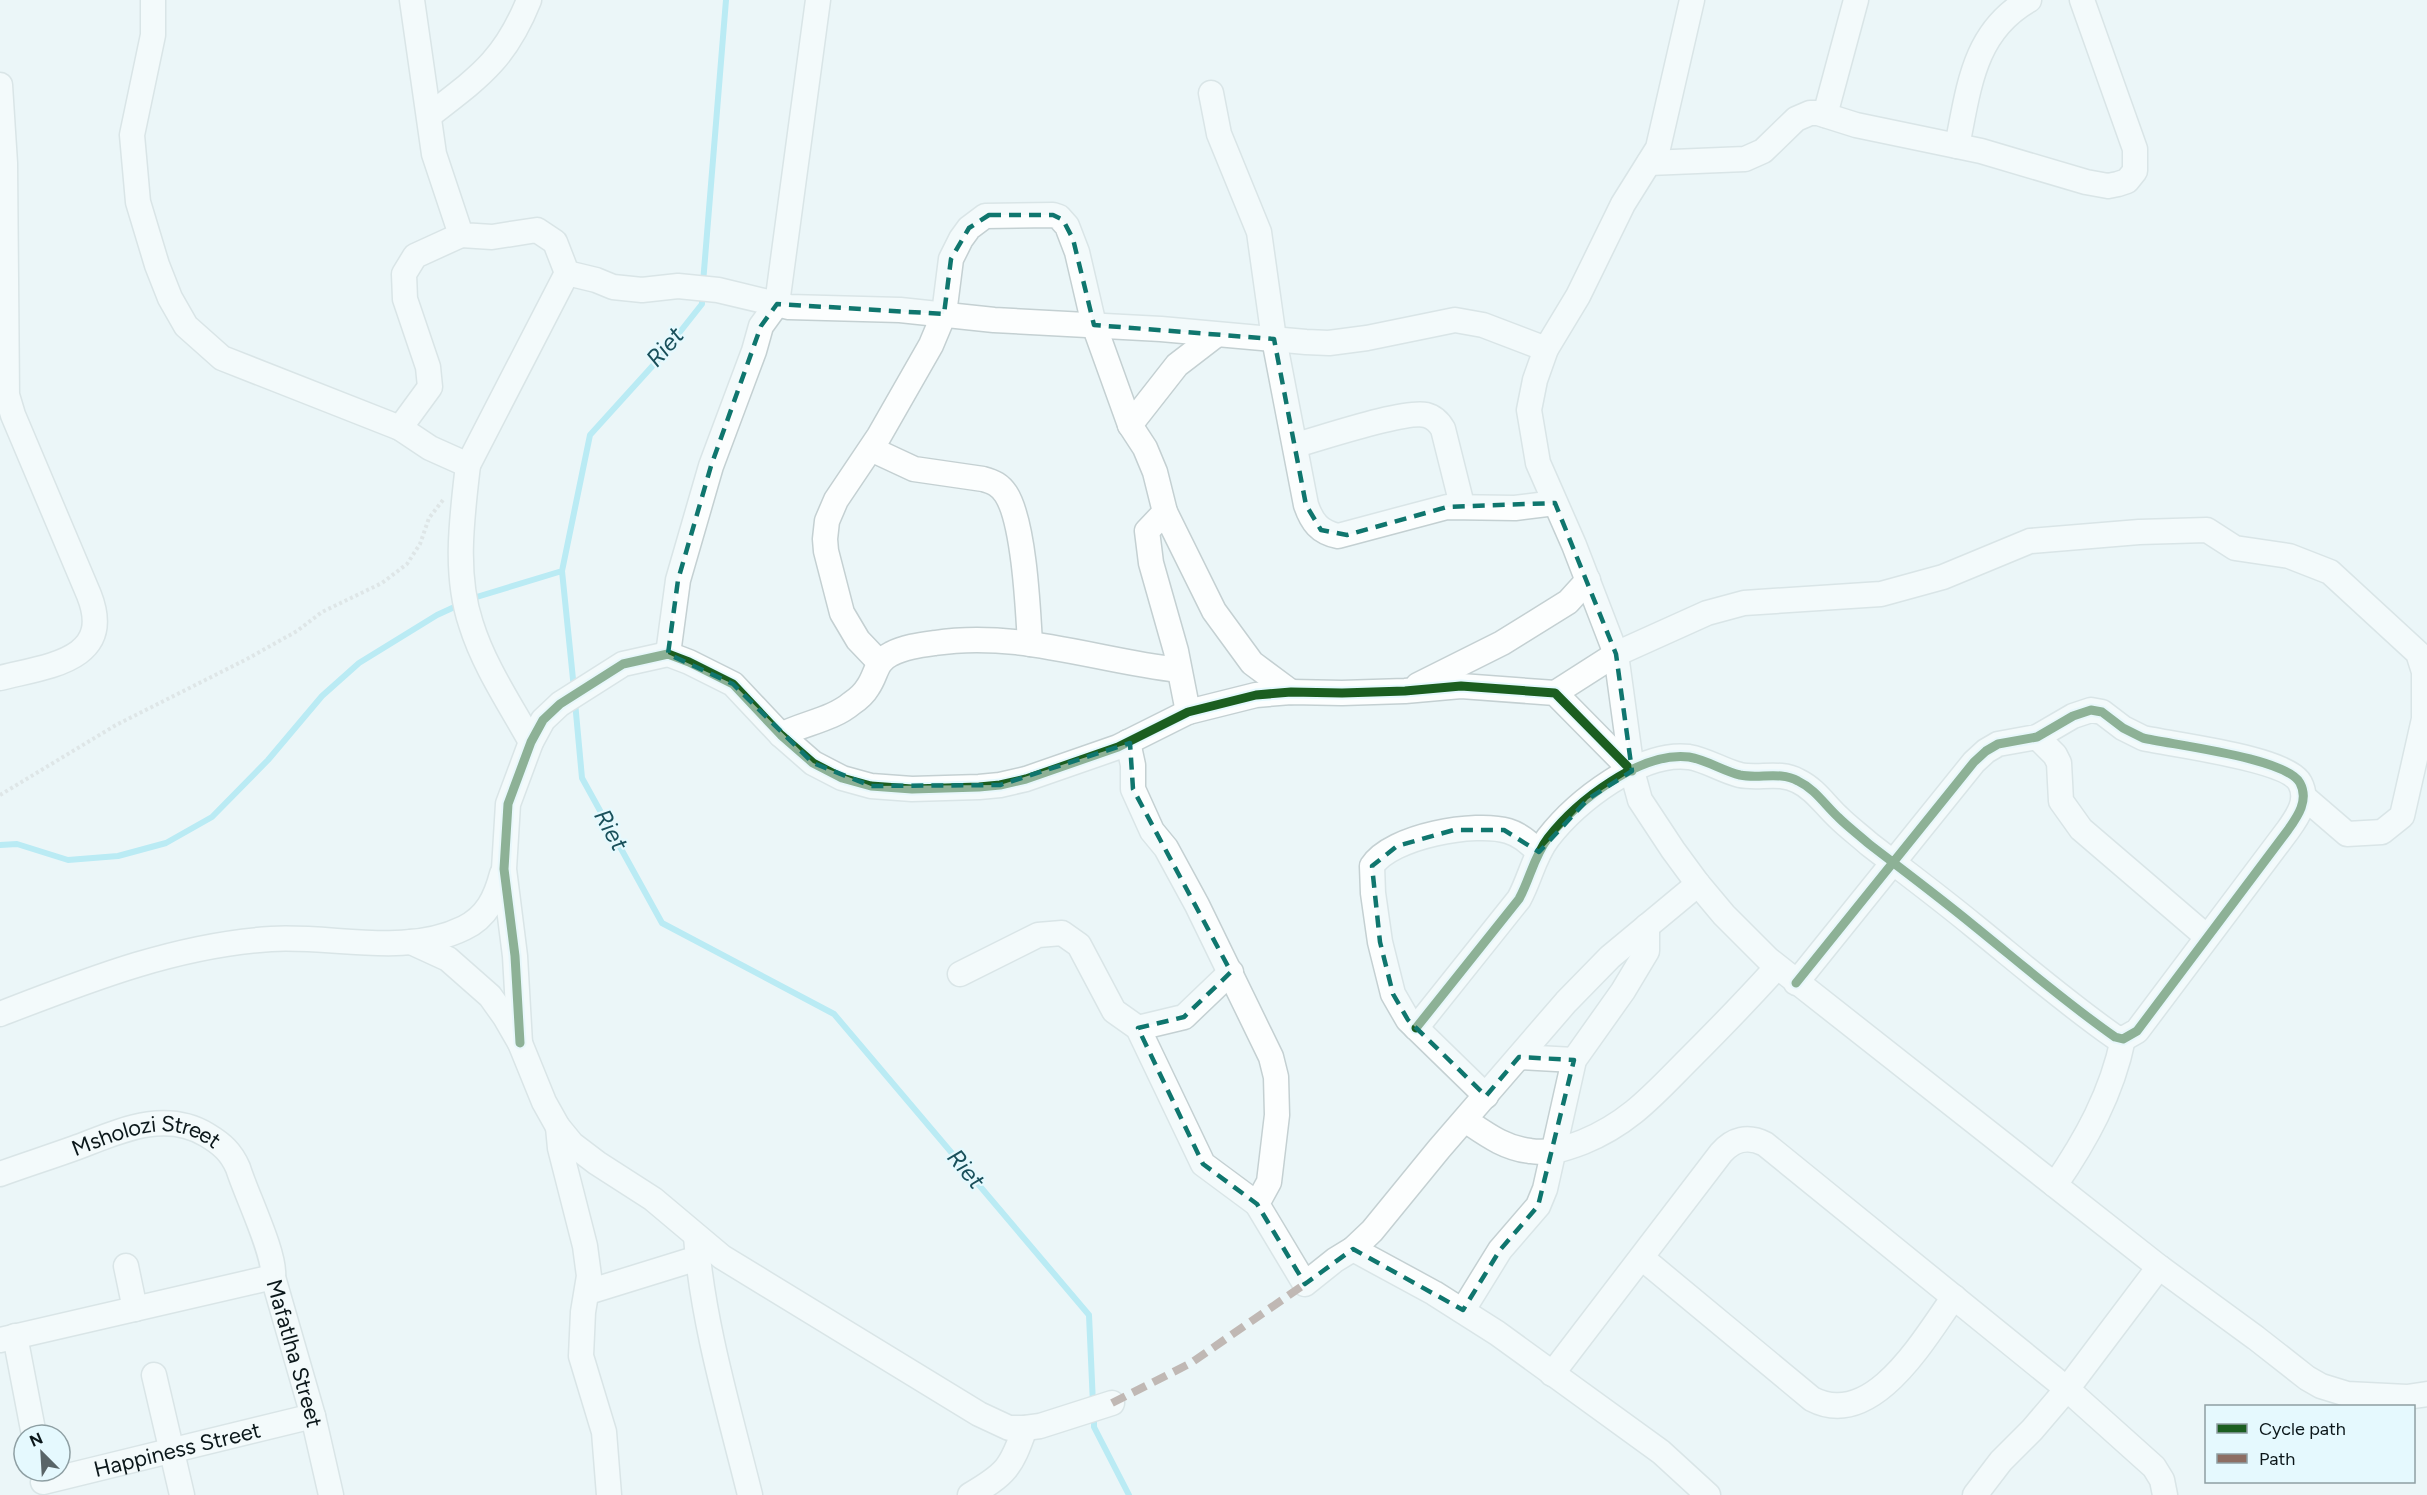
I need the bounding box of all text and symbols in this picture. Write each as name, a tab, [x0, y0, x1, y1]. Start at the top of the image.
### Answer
water label: Riet	[640, 320, 690, 372]
water label: Riet	[588, 804, 635, 856]
street label: Msholozi Street	[68, 1110, 226, 1162]
water label: Riet	[941, 1143, 992, 1195]
street label: Mafatlha Street	[260, 1276, 328, 1430]
legend	[2205, 1405, 2415, 1483]
street label: Happiness Street	[91, 1416, 263, 1483]
text: Cycle path	[2259, 1418, 2346, 1440]
north arrow	[12, 1423, 72, 1483]
text: N	[27, 1429, 46, 1451]
text: Path	[2259, 1448, 2295, 1470]

